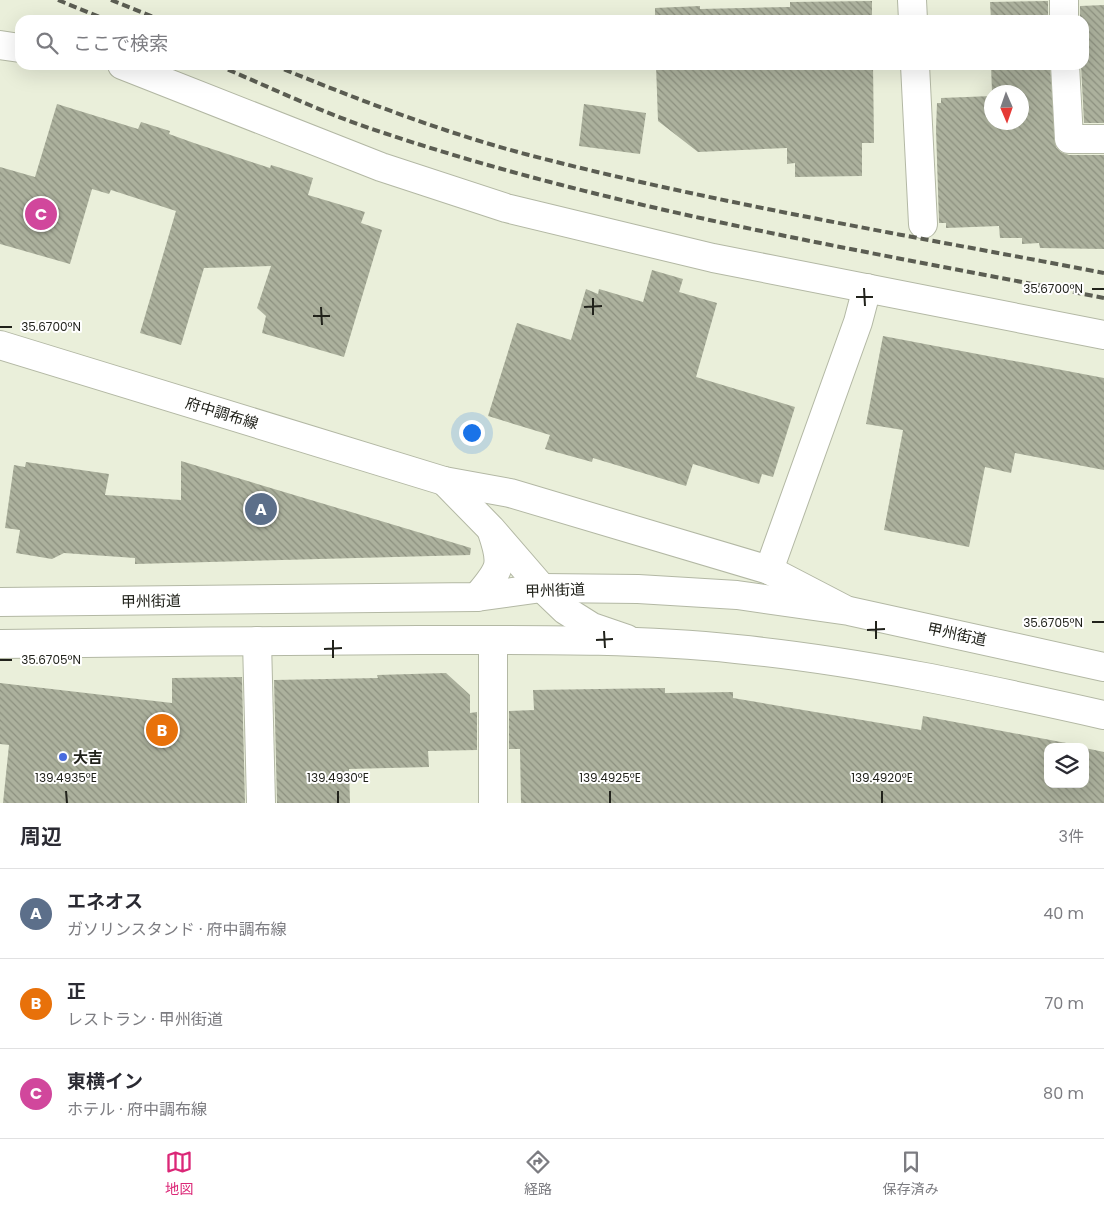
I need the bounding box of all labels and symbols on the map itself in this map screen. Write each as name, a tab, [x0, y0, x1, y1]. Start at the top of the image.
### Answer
north arrow	[984, 85, 1029, 130]
pin: C	[25, 195, 57, 233]
text: 35.6700°N	[1023, 280, 1083, 297]
text: 35.6700°N	[21, 318, 81, 335]
street label: 府中調布線	[183, 392, 261, 434]
your location	[459, 420, 485, 446]
pin: A	[245, 490, 277, 528]
street label: 甲州街道	[525, 578, 585, 602]
street label: 甲州街道	[121, 590, 181, 612]
text: 35.6705°N	[1023, 614, 1083, 631]
street label: 甲州街道	[925, 617, 989, 651]
text: 35.6705°N	[21, 651, 81, 668]
pin: B	[146, 711, 178, 749]
place label: 大吉	[73, 747, 103, 768]
marker: 大吉	[57, 751, 69, 763]
text: 139.4935°E	[35, 769, 97, 786]
text: 139.4930°E	[307, 769, 369, 786]
text: 139.4925°E	[579, 769, 641, 786]
text: 139.4920°E	[851, 769, 913, 786]

